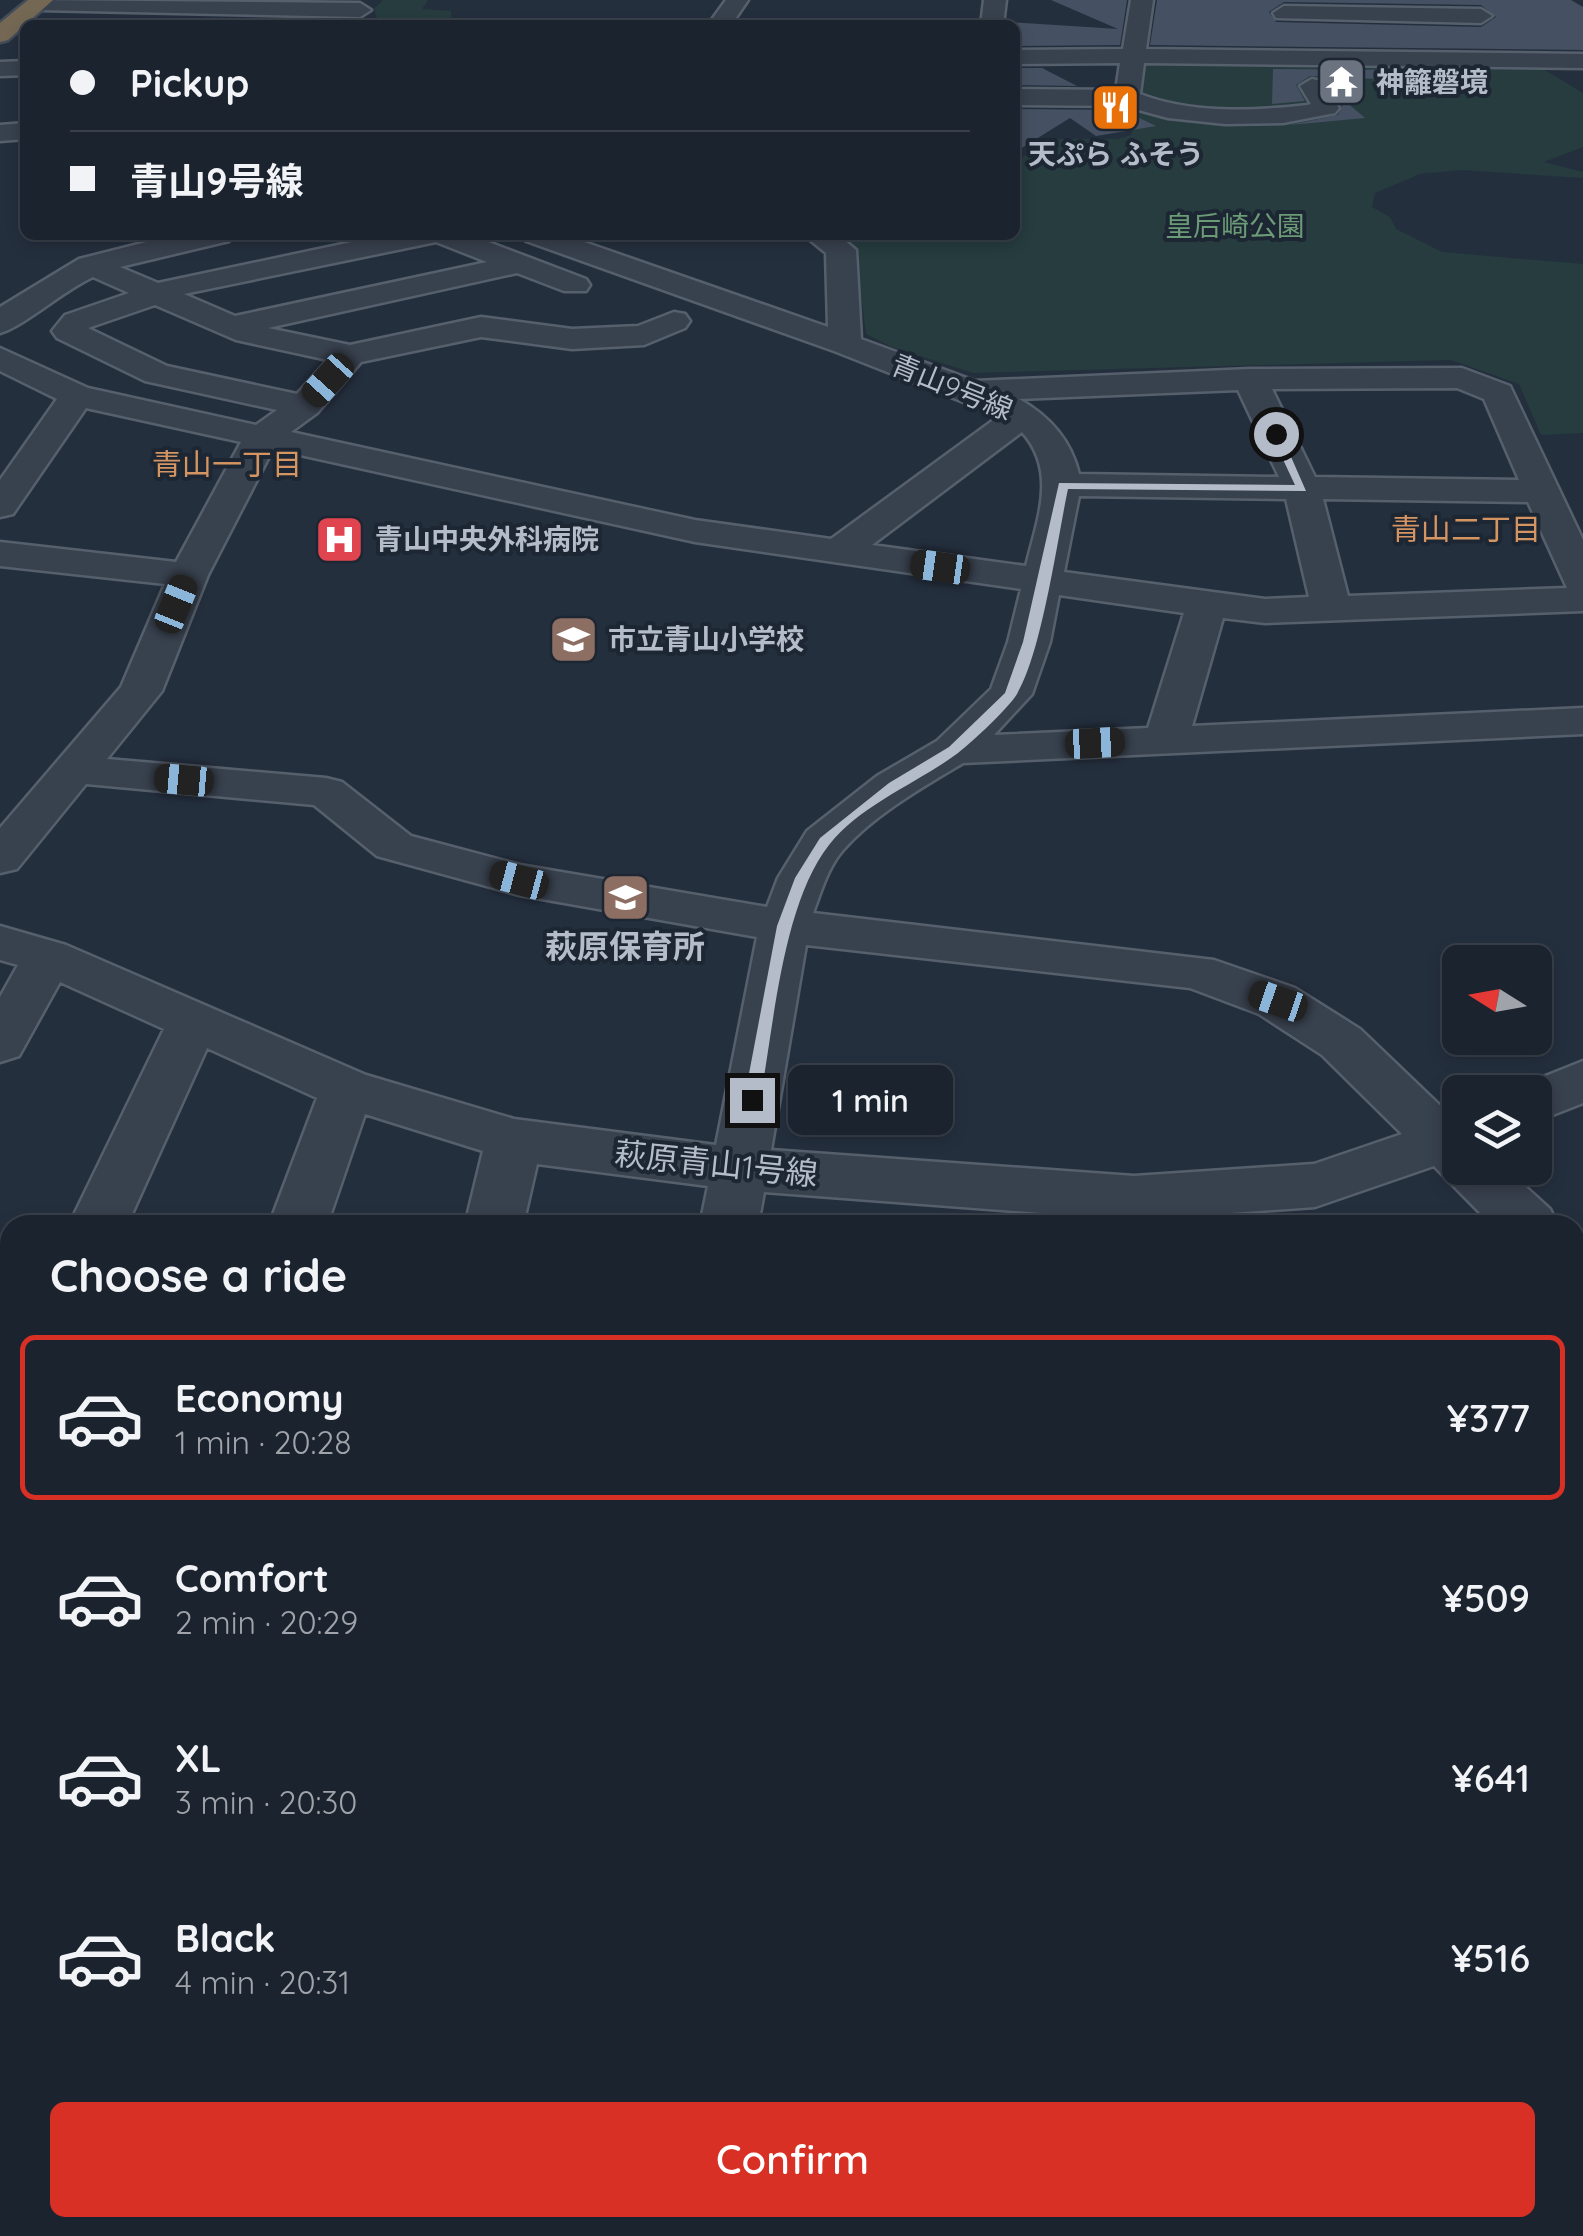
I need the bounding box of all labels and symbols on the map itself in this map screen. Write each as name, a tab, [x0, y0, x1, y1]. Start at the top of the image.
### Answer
temple icon: 神籬磐境	[1315, 56, 1367, 108]
place label: 神籬磐境	[1376, 64, 1488, 99]
restaurant icon: 天ぷら ふそう	[1090, 81, 1142, 133]
place label: 天ぷら ふそう	[1028, 136, 1204, 171]
park label: 皇后崎公園	[1165, 208, 1305, 243]
street label: 青山9号線	[886, 346, 1018, 427]
car	[297, 348, 359, 412]
route start	[1254, 412, 1299, 457]
district label: 青山一丁目	[152, 445, 302, 483]
district label: 青山二丁目	[1391, 510, 1541, 548]
hospital icon: 青山中央外科病院	[314, 513, 366, 565]
place label: 青山中央外科病院	[375, 521, 599, 556]
car	[908, 548, 972, 586]
car	[151, 571, 201, 637]
school or university icon: 市立青山小学校	[547, 613, 599, 665]
place label: 市立青山小学校	[608, 621, 804, 656]
car	[1064, 726, 1126, 760]
car	[153, 762, 215, 798]
car	[486, 858, 552, 902]
school or university icon: 萩原保育所	[599, 871, 651, 923]
place label: 萩原保育所	[545, 926, 705, 966]
north arrow	[1442, 945, 1552, 1055]
car	[1245, 977, 1311, 1025]
callout: 1 min	[787, 1065, 952, 1135]
route end	[730, 1078, 775, 1123]
street label: 萩原青山1号線	[613, 1132, 820, 1194]

